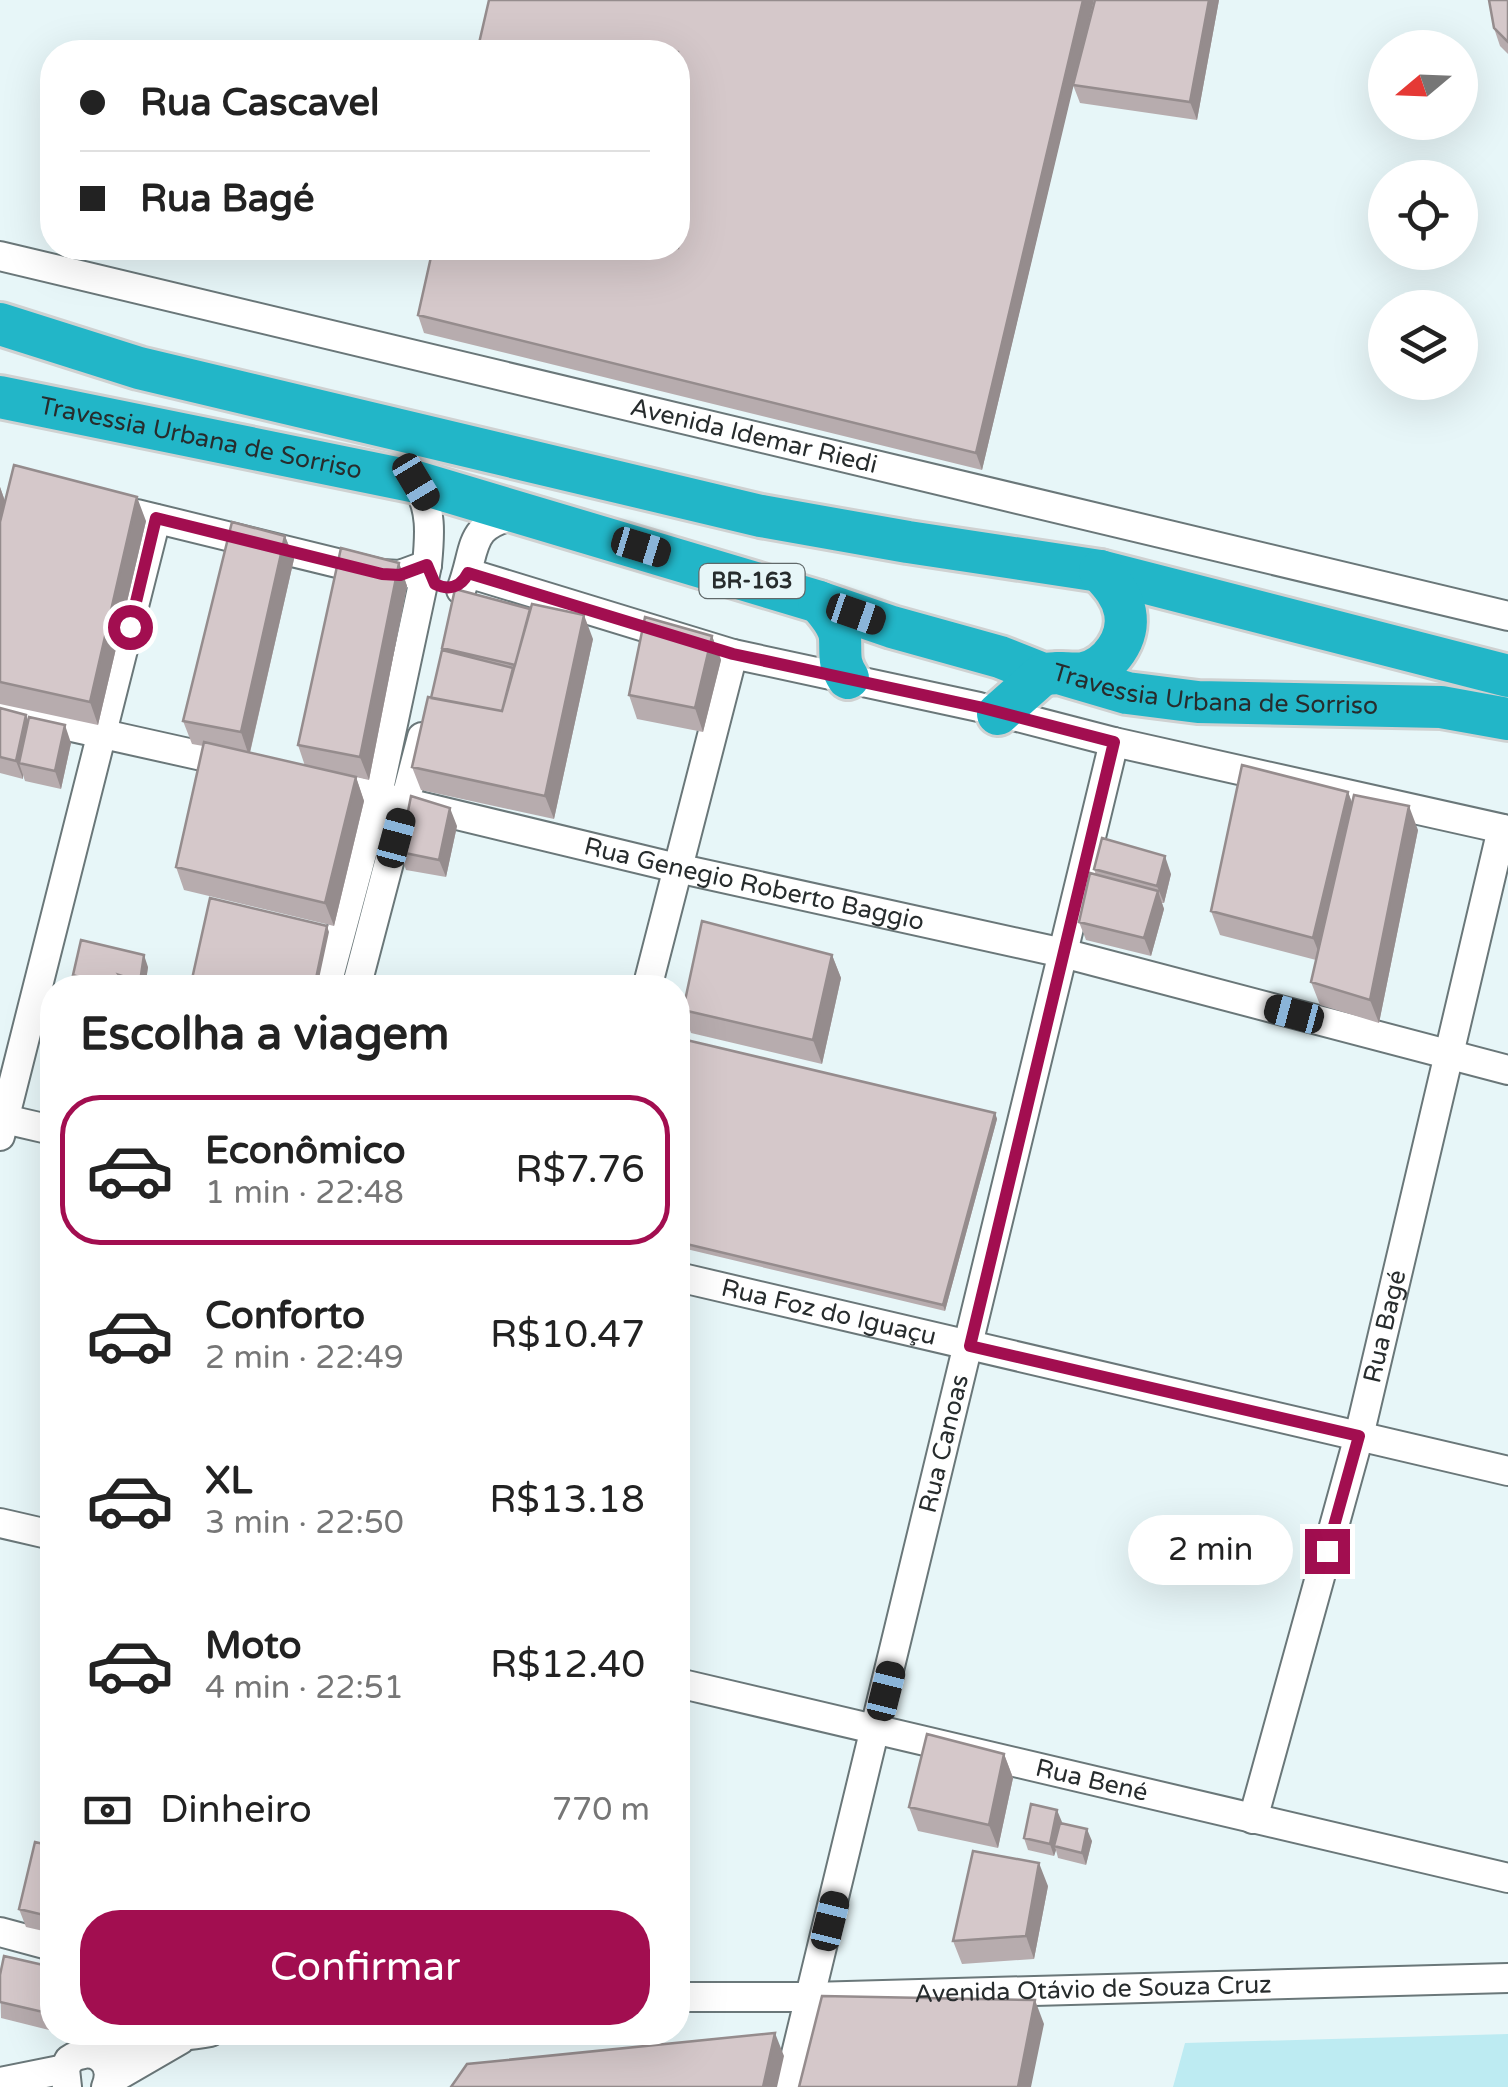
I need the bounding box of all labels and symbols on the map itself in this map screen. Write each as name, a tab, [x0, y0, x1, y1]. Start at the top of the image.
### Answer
north arrow	[1368, 30, 1478, 140]
street label: Travessia Urbana de Sorriso	[37, 390, 365, 486]
street label: Avenida Idemar Riedi	[627, 392, 880, 480]
car	[388, 449, 444, 515]
car	[608, 524, 674, 570]
road number: BR-163	[700, 564, 804, 598]
car	[823, 590, 889, 638]
route start	[108, 605, 153, 650]
street label: Travessia Urbana de Sorriso	[1049, 657, 1379, 721]
car	[374, 805, 418, 871]
street label: Rua Genegio Roberto Baggio	[581, 831, 927, 937]
car	[1261, 992, 1327, 1036]
street label: Rua Bagé	[1357, 1267, 1413, 1386]
street label: Rua Foz do Iguaçu	[718, 1273, 939, 1352]
street label: Rua Canoas	[913, 1371, 975, 1516]
callout: 2 min	[1127, 1516, 1292, 1586]
route end	[1305, 1529, 1350, 1574]
car	[864, 1658, 908, 1724]
street label: Rua Bené	[1033, 1753, 1151, 1808]
car	[808, 1888, 852, 1954]
street label: Avenida Otávio de Souza Cruz	[914, 1969, 1272, 2009]

